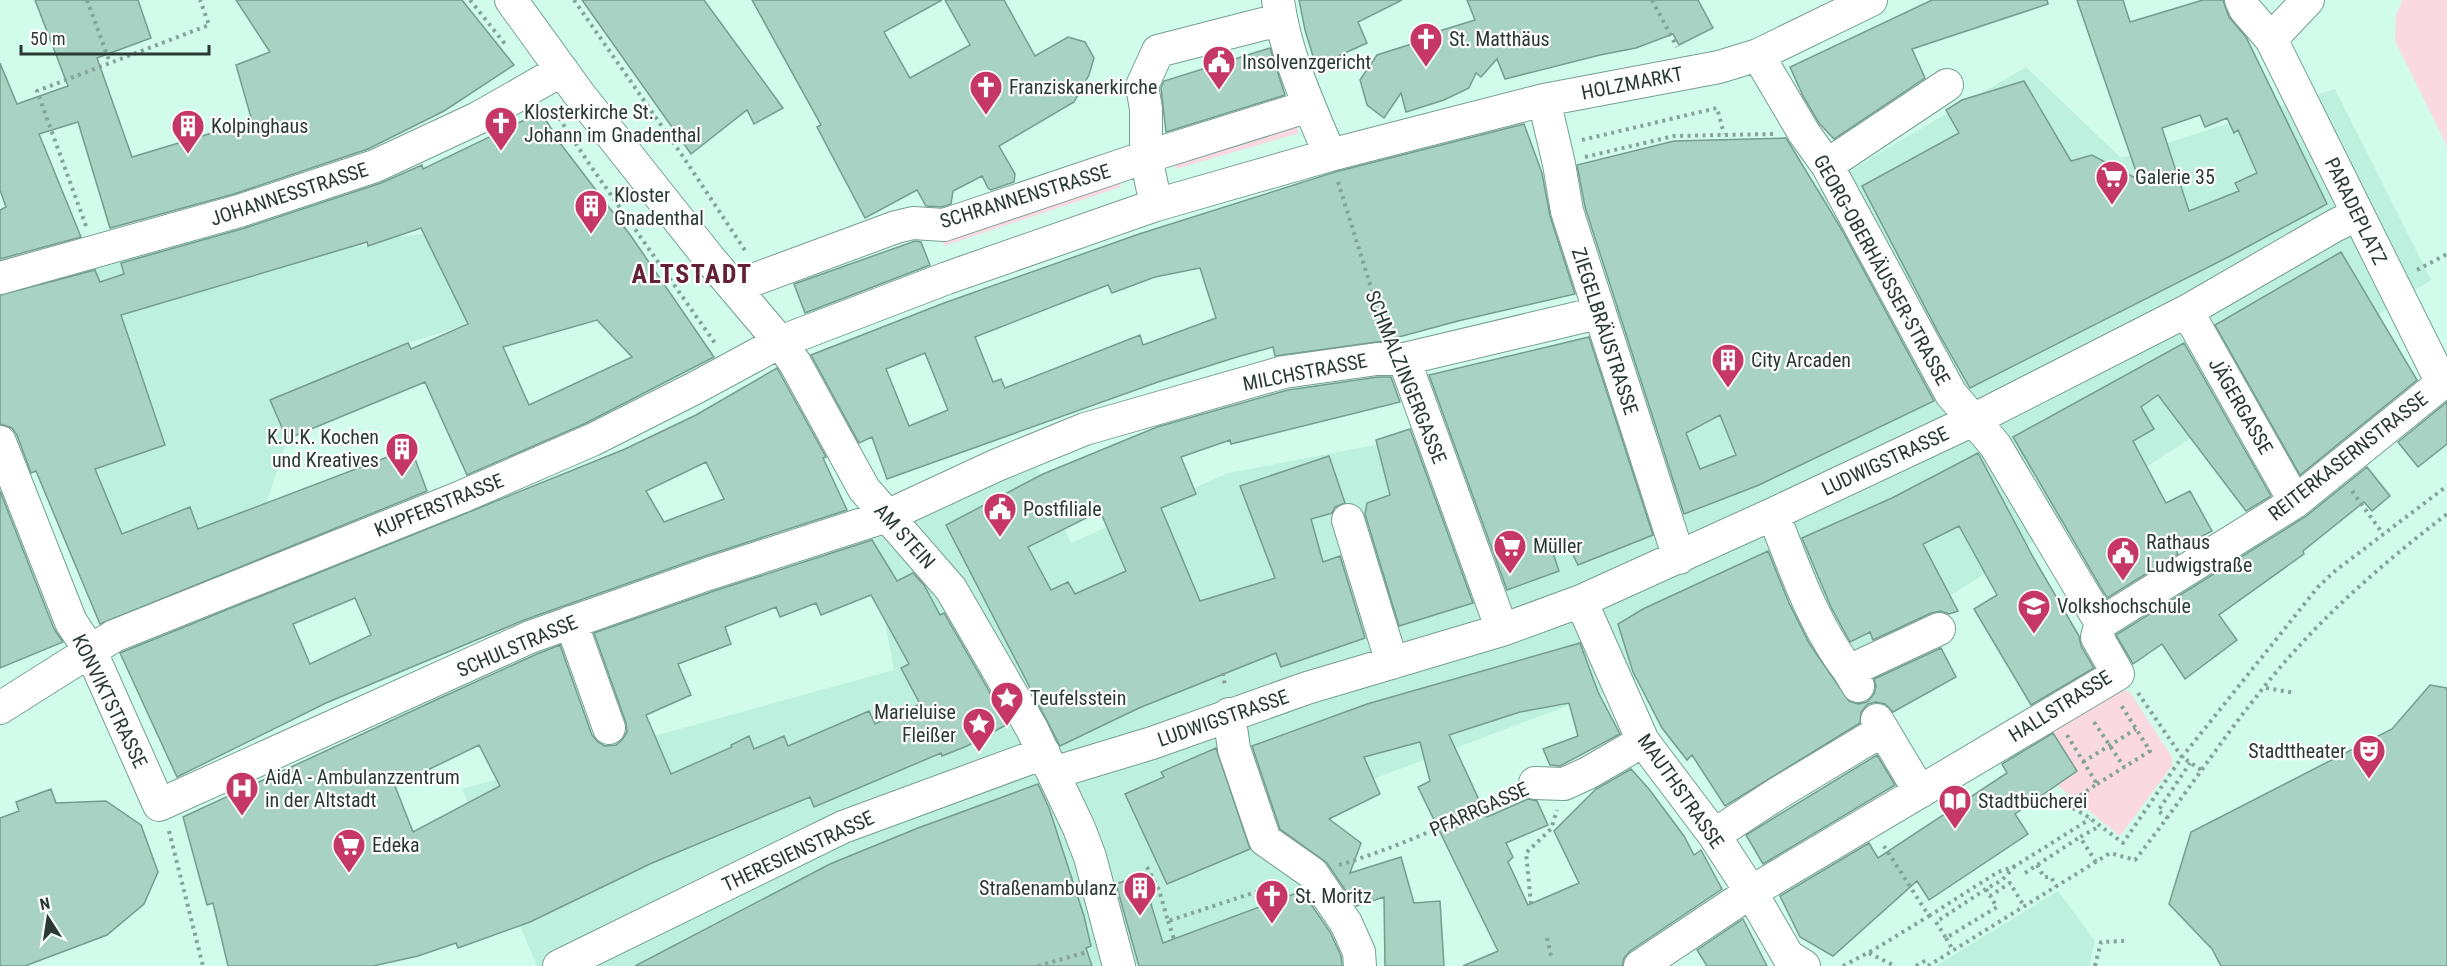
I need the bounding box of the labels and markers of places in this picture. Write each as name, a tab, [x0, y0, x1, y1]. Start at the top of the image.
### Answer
church icon: St. Matthäus	[1408, 21, 1444, 68]
place label: St. Matthäus	[1449, 27, 1550, 51]
public building icon: Insolvenzgericht	[1201, 44, 1237, 91]
place label: Insolvenzgericht	[1242, 50, 1371, 74]
church icon: Franziskanerkirche	[968, 69, 1004, 116]
place label: Franziskanerkirche	[1009, 75, 1157, 99]
place label: Klosterkirche St. Johann im Gnadenthal	[524, 100, 701, 147]
church icon: Klosterkirche St. Johann im Gnadenthal	[483, 105, 519, 152]
building icon: Kolpinghaus	[170, 108, 206, 155]
place label: Kolpinghaus	[211, 114, 308, 138]
supermarket icon: Galerie 35	[2094, 159, 2130, 206]
place label: Galerie 35	[2135, 165, 2215, 189]
place label: Kloster Gnadenthal	[614, 183, 704, 230]
building icon: Kloster Gnadenthal	[573, 188, 609, 235]
building icon: City Arcaden	[1710, 342, 1746, 389]
place label: City Arcaden	[1751, 348, 1851, 372]
place label: K.U.K. Kochen und Kreatives	[267, 425, 379, 472]
building icon: K.U.K. Kochen und Kreatives	[384, 431, 420, 478]
public building icon: Postfiliale	[982, 491, 1018, 538]
place label: Postfiliale	[1023, 497, 1102, 521]
supermarket icon: Müller	[1492, 528, 1528, 575]
place label: Rathaus Ludwigstraße	[2146, 530, 2252, 577]
place label: Müller	[1533, 534, 1582, 558]
public building icon: Rathaus Ludwigstraße	[2105, 535, 2141, 582]
school or university icon: Volkshochschule	[2016, 588, 2052, 635]
place label: Volkshochschule	[2057, 594, 2191, 618]
place icon: Teufelsstein	[989, 680, 1025, 727]
place label: Teufelsstein	[1030, 686, 1126, 710]
place label: Marieluise Fleißer	[874, 700, 956, 747]
place icon: Marieluise Fleißer	[961, 706, 997, 753]
theatre icon: Stadttheater	[2351, 733, 2387, 780]
place label: Stadttheater	[2248, 739, 2346, 763]
place label: AidA - Ambulanzzentrum in der Altstadt	[265, 765, 460, 812]
hospital icon: AidA - Ambulanzzentrum in der Altstadt	[224, 770, 260, 817]
library icon: Stadtbücherei	[1937, 783, 1973, 830]
place label: Stadtbücherei	[1978, 789, 2087, 813]
supermarket icon: Edeka	[331, 827, 367, 874]
place label: Edeka	[372, 833, 420, 857]
building icon: Straßenambulanz	[1122, 870, 1158, 917]
place label: Straßenambulanz	[979, 876, 1117, 900]
church icon: St. Moritz	[1254, 878, 1290, 925]
place label: St. Moritz	[1295, 884, 1372, 908]

